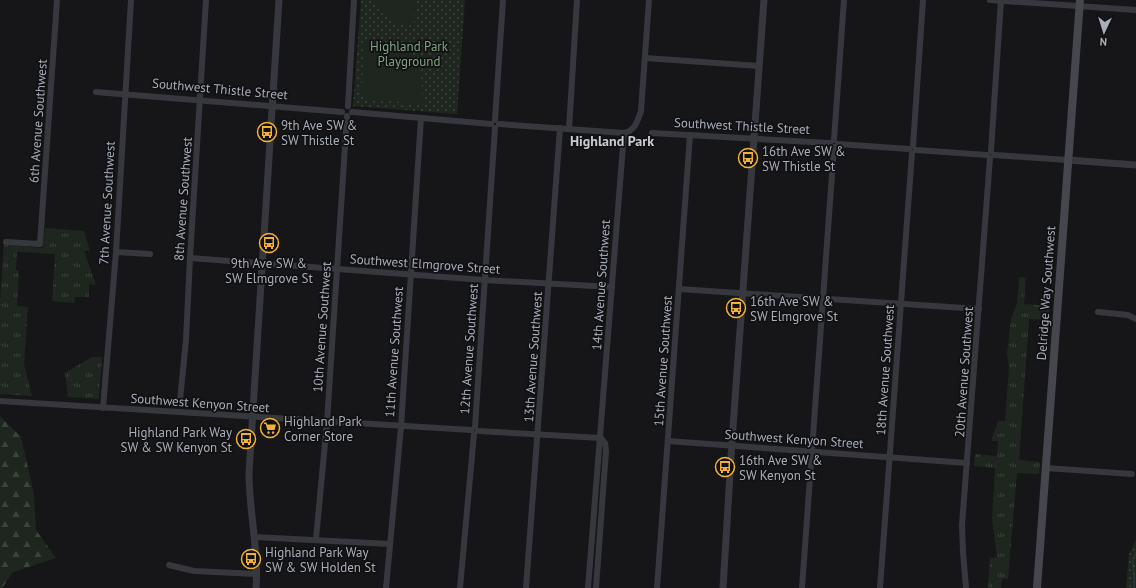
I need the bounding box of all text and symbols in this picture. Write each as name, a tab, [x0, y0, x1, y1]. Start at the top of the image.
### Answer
north arrow	[1084, 12, 1124, 52]
text: N	[1099, 35, 1107, 49]
park label: Highland Park Playground	[370, 38, 449, 70]
street label: 6th Avenue Southwest	[25, 58, 51, 183]
street label: Southwest Thistle Street	[151, 75, 289, 103]
street label: Southwest Thistle Street	[674, 114, 811, 138]
place label: 9th Ave SW & SW Thistle St	[281, 117, 357, 149]
bus stop icon: 9th Ave SW & SW Thistle St	[256, 121, 278, 143]
district label: Highland Park	[570, 132, 654, 150]
street label: 8th Avenue Southwest	[170, 136, 196, 261]
street label: 7th Avenue Southwest	[95, 140, 119, 265]
place label: 16th Ave SW & SW Thistle St	[762, 143, 846, 175]
bus stop icon: 16th Ave SW & SW Thistle St	[737, 147, 759, 169]
street label: 14th Avenue Southwest	[588, 218, 614, 351]
street label: Delridge Way Southwest	[1033, 225, 1059, 361]
bus stop icon: 9th Ave SW & SW Elmgrove St	[258, 232, 280, 254]
street label: Southwest Elmgrove Street	[349, 250, 501, 278]
place label: 9th Ave SW & SW Elmgrove St	[225, 255, 314, 287]
street label: 10th Avenue Southwest	[309, 260, 335, 393]
street label: 12th Avenue Southwest	[456, 282, 482, 415]
street label: 11th Avenue Southwest	[381, 285, 407, 418]
street label: 13th Avenue Southwest	[520, 290, 546, 423]
place label: 16th Ave SW & SW Elmgrove St	[750, 293, 838, 325]
street label: 15th Avenue Southwest	[650, 294, 676, 427]
bus stop icon: 16th Ave SW & SW Elmgrove St	[725, 297, 747, 319]
street label: 18th Avenue Southwest	[872, 303, 898, 436]
street label: 20th Avenue Southwest	[951, 305, 977, 438]
street label: Southwest Kenyon Street	[130, 390, 271, 416]
place label: Highland Park Corner Store	[284, 413, 363, 445]
supermarket icon: Highland Park Corner Store	[259, 417, 281, 439]
place label: Highland Park Way SW & SW Kenyon St	[121, 424, 233, 456]
street label: Southwest Kenyon Street	[724, 426, 865, 452]
bus stop icon: Highland Park Way SW & SW Kenyon St	[235, 428, 257, 450]
place label: 16th Ave SW & SW Kenyon St	[739, 452, 823, 484]
bus stop icon: 16th Ave SW & SW Kenyon St	[714, 456, 736, 478]
place label: Highland Park Way SW & SW Holden St	[265, 544, 376, 576]
bus stop icon: Highland Park Way SW & SW Holden St	[240, 548, 262, 570]

